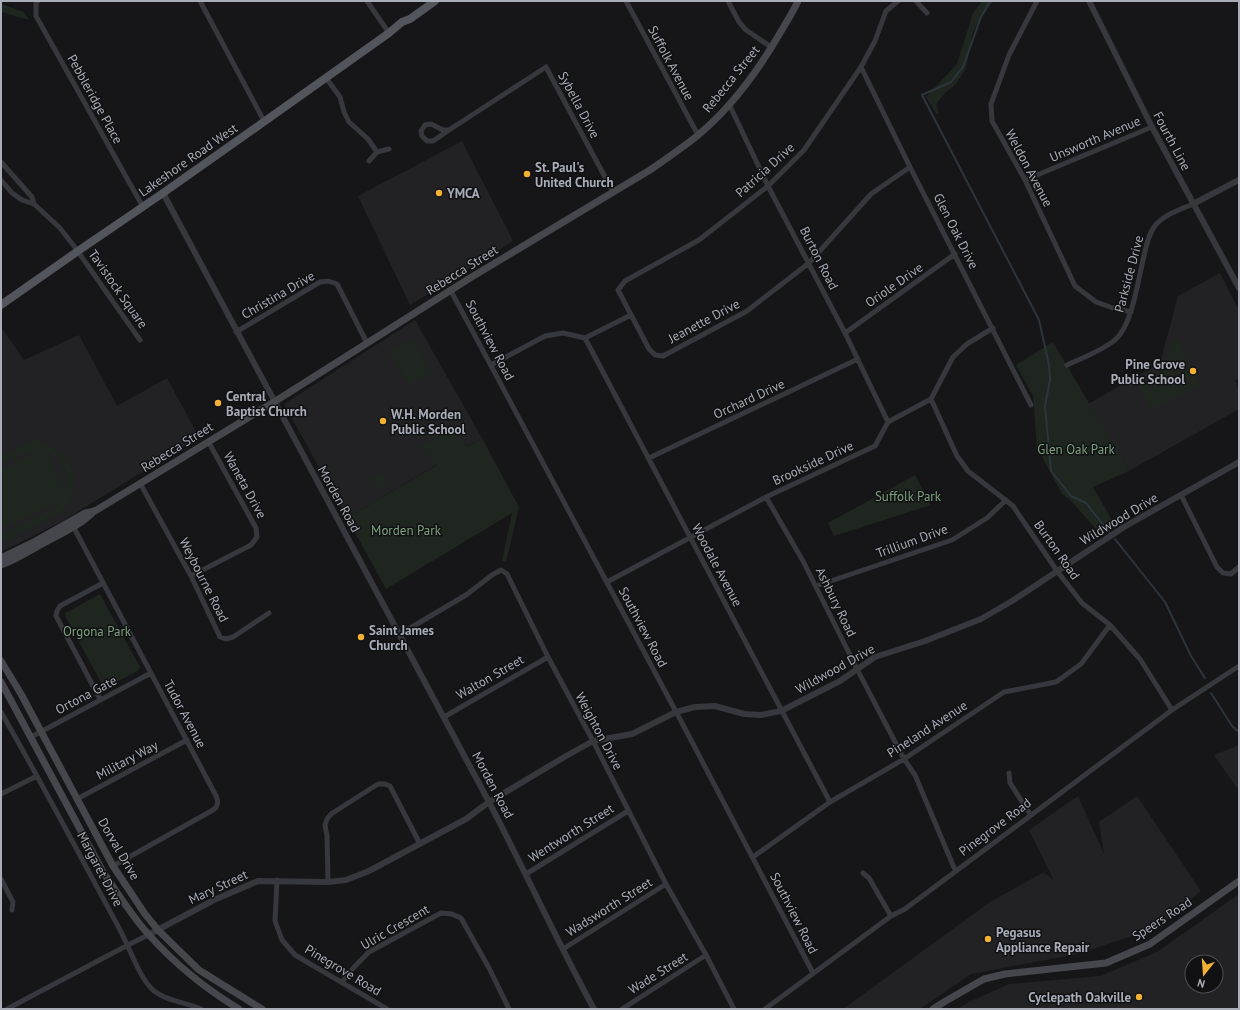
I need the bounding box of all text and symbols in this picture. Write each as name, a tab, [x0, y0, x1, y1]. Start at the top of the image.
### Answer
street label: Suffolk Avenue	[644, 23, 698, 103]
street label: Rebecca Street	[699, 41, 764, 116]
street label: Pebbleridge Place	[63, 51, 127, 147]
street label: Sybella Drive	[554, 69, 604, 141]
street label: Fourth Line	[1149, 109, 1195, 173]
street label: Unsworth Avenue	[1047, 112, 1143, 166]
street label: Lakeshore Road West	[135, 119, 241, 201]
street label: Weldon Avenue	[1001, 126, 1057, 210]
street label: Patricia Drive	[732, 139, 798, 201]
place label: St. Paul's United Church	[535, 159, 614, 191]
marker: St. Paul's United Church	[522, 169, 532, 179]
place label: YMCA	[446, 185, 480, 202]
marker: YMCA	[434, 188, 444, 198]
street label: Glen Oak Drive	[930, 190, 982, 272]
street label: Burton Road	[796, 224, 842, 292]
street label: Parkside Drive	[1111, 234, 1147, 314]
street label: Rebecca Street	[423, 241, 502, 299]
street label: Tavistock Square	[85, 246, 151, 332]
street label: Oriole Drive	[862, 259, 926, 311]
street label: Christina Drive	[238, 267, 318, 323]
street label: Jeanette Drive	[664, 295, 743, 347]
street label: Southview Road	[462, 297, 518, 383]
place label: Pine Grove Public School	[1111, 356, 1185, 388]
marker: Pine Grove Public School	[1188, 366, 1198, 376]
street label: Orchard Drive	[711, 375, 787, 423]
place label: Central Baptist Church	[226, 388, 307, 420]
marker: Central Baptist Church	[213, 398, 223, 408]
place label: W.H. Morden Public School	[391, 406, 466, 438]
marker: W.H. Morden Public School	[378, 416, 388, 426]
street label: Rebecca Street	[138, 418, 217, 476]
street label: Brookside Drive	[770, 437, 856, 489]
park label: Glen Oak Park	[1037, 441, 1116, 458]
street label: Waneta Drive	[220, 449, 270, 521]
street label: Morden Road	[314, 463, 364, 535]
park label: Suffolk Park	[875, 488, 942, 505]
street label: Wildwood Drive	[1077, 489, 1161, 549]
street label: Burton Road	[1030, 517, 1084, 583]
street label: Trillium Drive	[874, 520, 950, 562]
street label: Woodale Avenue	[688, 521, 746, 609]
park label: Morden Park	[371, 522, 442, 539]
street label: Weybourne Road	[175, 535, 233, 625]
street label: Ashbury Road	[812, 564, 860, 640]
street label: Southview Road	[615, 584, 671, 670]
place label: Saint James Church	[369, 622, 435, 654]
park label: Orgona Park	[63, 623, 132, 640]
marker: Saint James Church	[356, 632, 366, 642]
street label: Wildwood Drive	[792, 640, 878, 698]
street label: Walton Street	[453, 650, 527, 703]
street label: Ortona Gate	[52, 672, 120, 718]
street label: Tudor Avenue	[160, 677, 210, 751]
street label: Weighton Drive	[571, 689, 627, 773]
street label: Pineland Avenue	[884, 697, 970, 761]
street label: Military Way	[93, 737, 161, 783]
street label: Morden Road	[468, 749, 518, 821]
street label: Pinegrove Road	[955, 794, 1035, 860]
street label: Wentworth Street	[525, 800, 617, 866]
street label: Dorval Drive	[94, 815, 144, 883]
street label: Margaret Drive	[73, 829, 127, 909]
street label: Mary Street	[186, 866, 251, 908]
street label: Southview Road	[766, 870, 822, 956]
street label: Wadsworth Street	[563, 873, 656, 940]
street label: Speers Road	[1129, 893, 1195, 945]
street label: Ulric Crescent	[358, 900, 433, 954]
place label: Pegasus Appliance Repair	[996, 924, 1090, 956]
marker: Pegasus Appliance Repair	[983, 934, 993, 944]
street label: Pinegrove Road	[302, 940, 384, 1000]
street label: Wade Street	[625, 948, 691, 998]
north arrow	[1184, 954, 1224, 994]
text: N	[1196, 976, 1207, 991]
place label: Cyclepath Oakville	[1028, 989, 1131, 1006]
marker: Cyclepath Oakville	[1134, 992, 1144, 1002]

